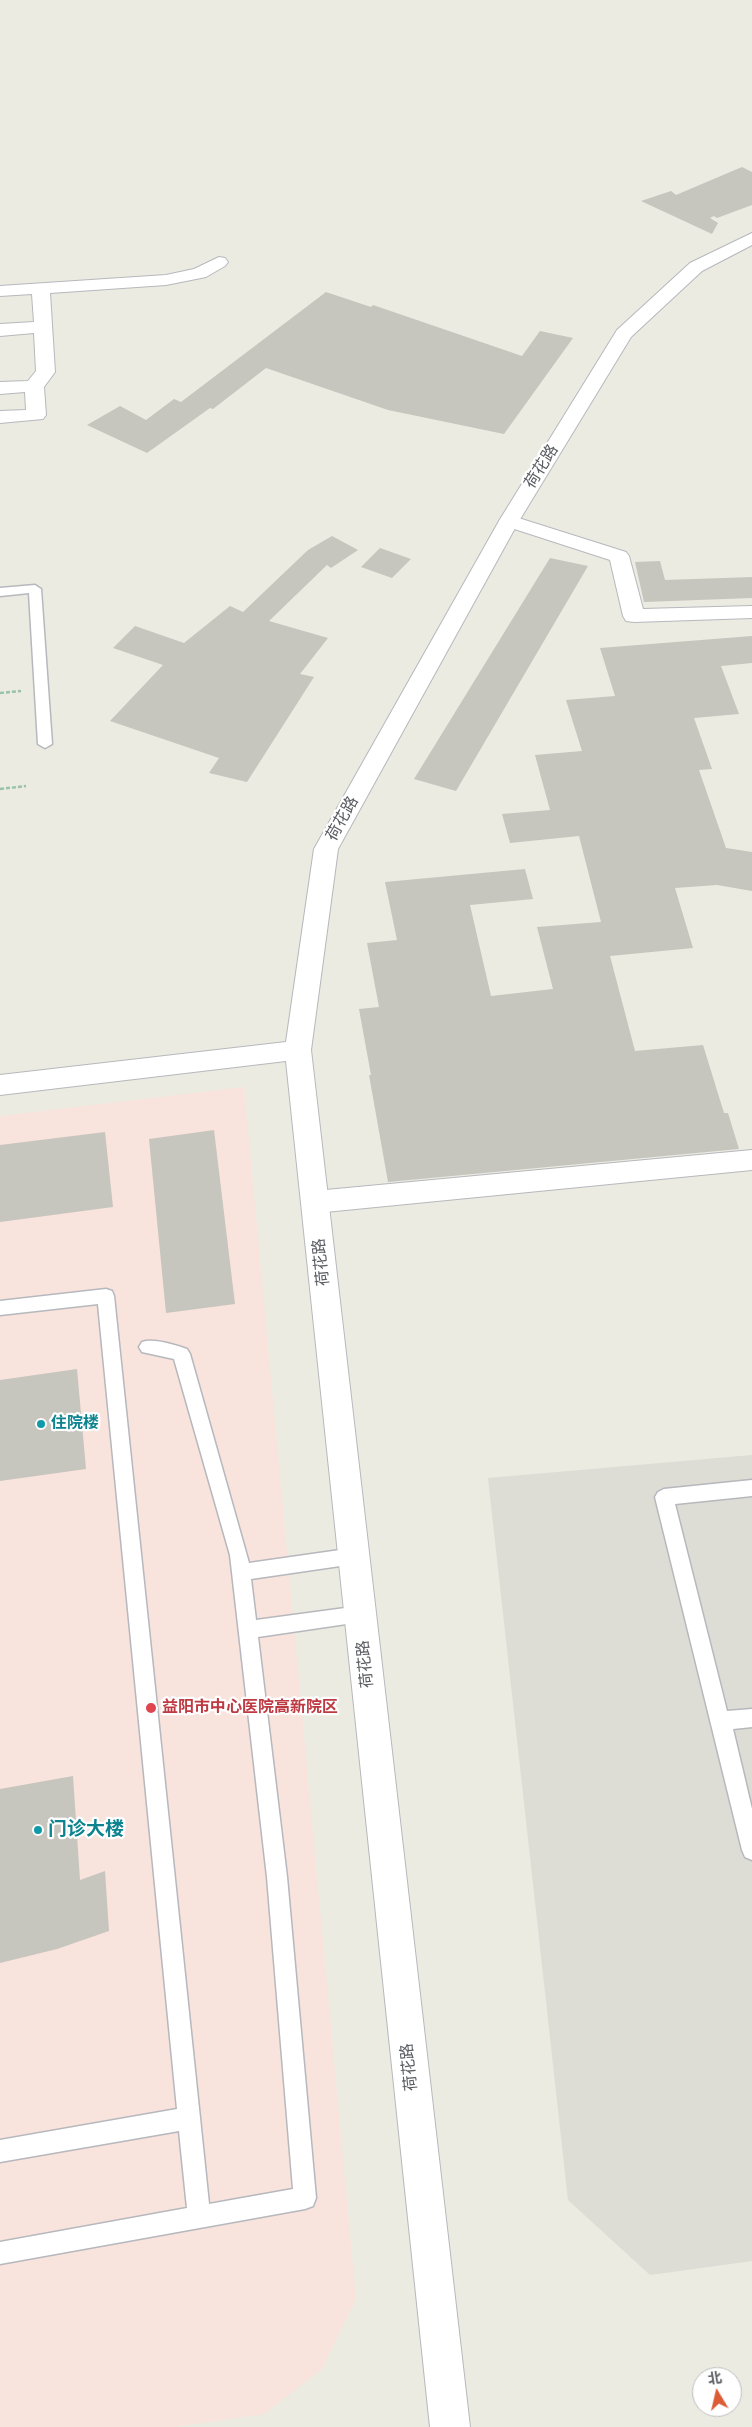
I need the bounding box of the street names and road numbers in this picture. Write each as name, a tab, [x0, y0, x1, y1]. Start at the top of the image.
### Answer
street label: 荷花路	[521, 442, 563, 492]
street label: 荷花路	[323, 793, 363, 845]
street label: 荷花路	[310, 1237, 334, 1287]
street label: 荷花路	[354, 1639, 378, 1689]
street label: 荷花路	[398, 2042, 422, 2092]

